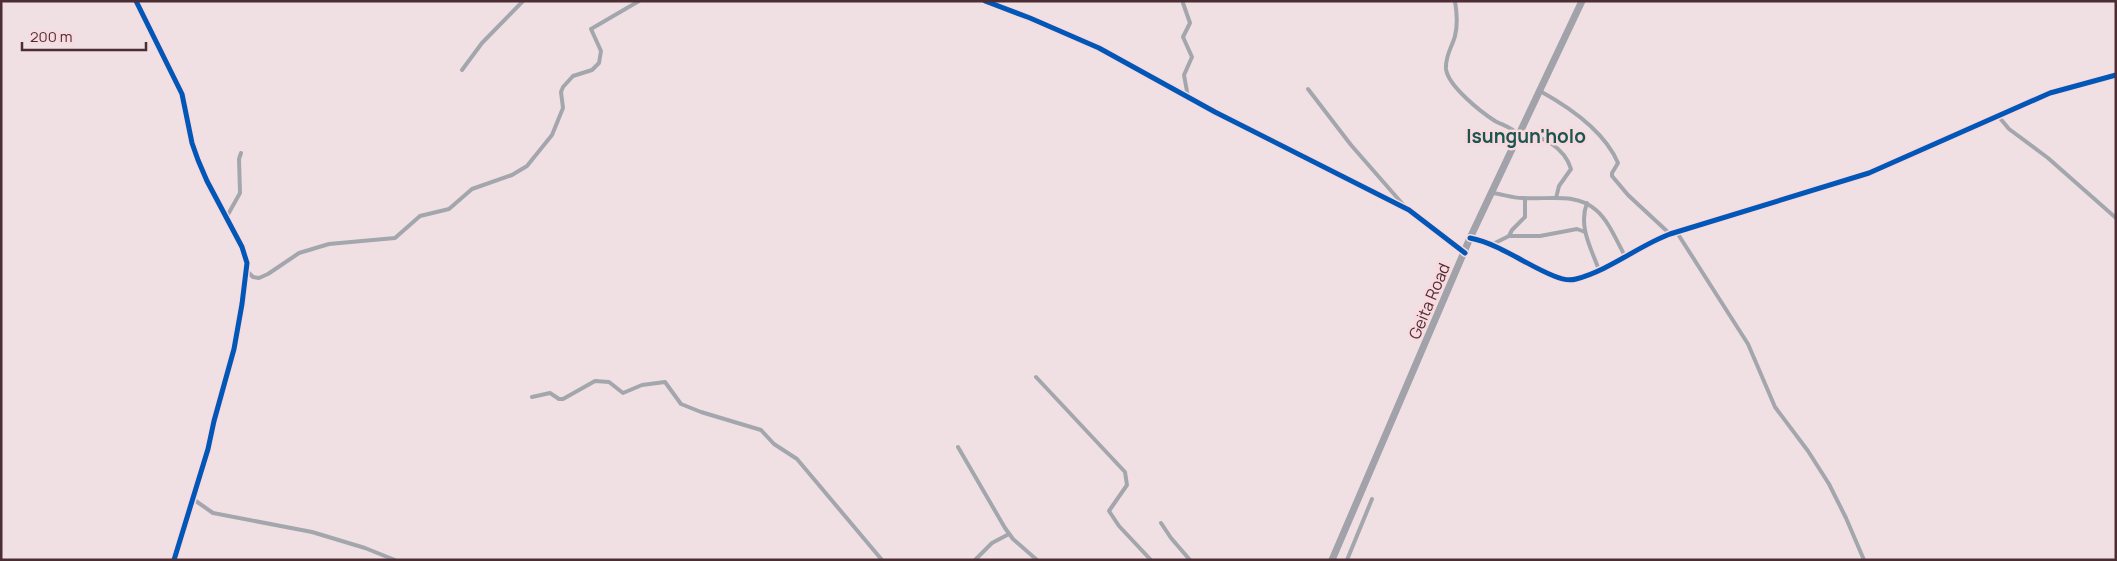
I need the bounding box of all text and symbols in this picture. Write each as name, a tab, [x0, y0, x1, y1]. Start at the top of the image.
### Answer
scale bar	[22, 20, 146, 52]
text: 200 m	[30, 26, 73, 47]
district label: Isungun'holo	[1466, 123, 1586, 149]
street label: Geita Road	[1403, 260, 1455, 342]

